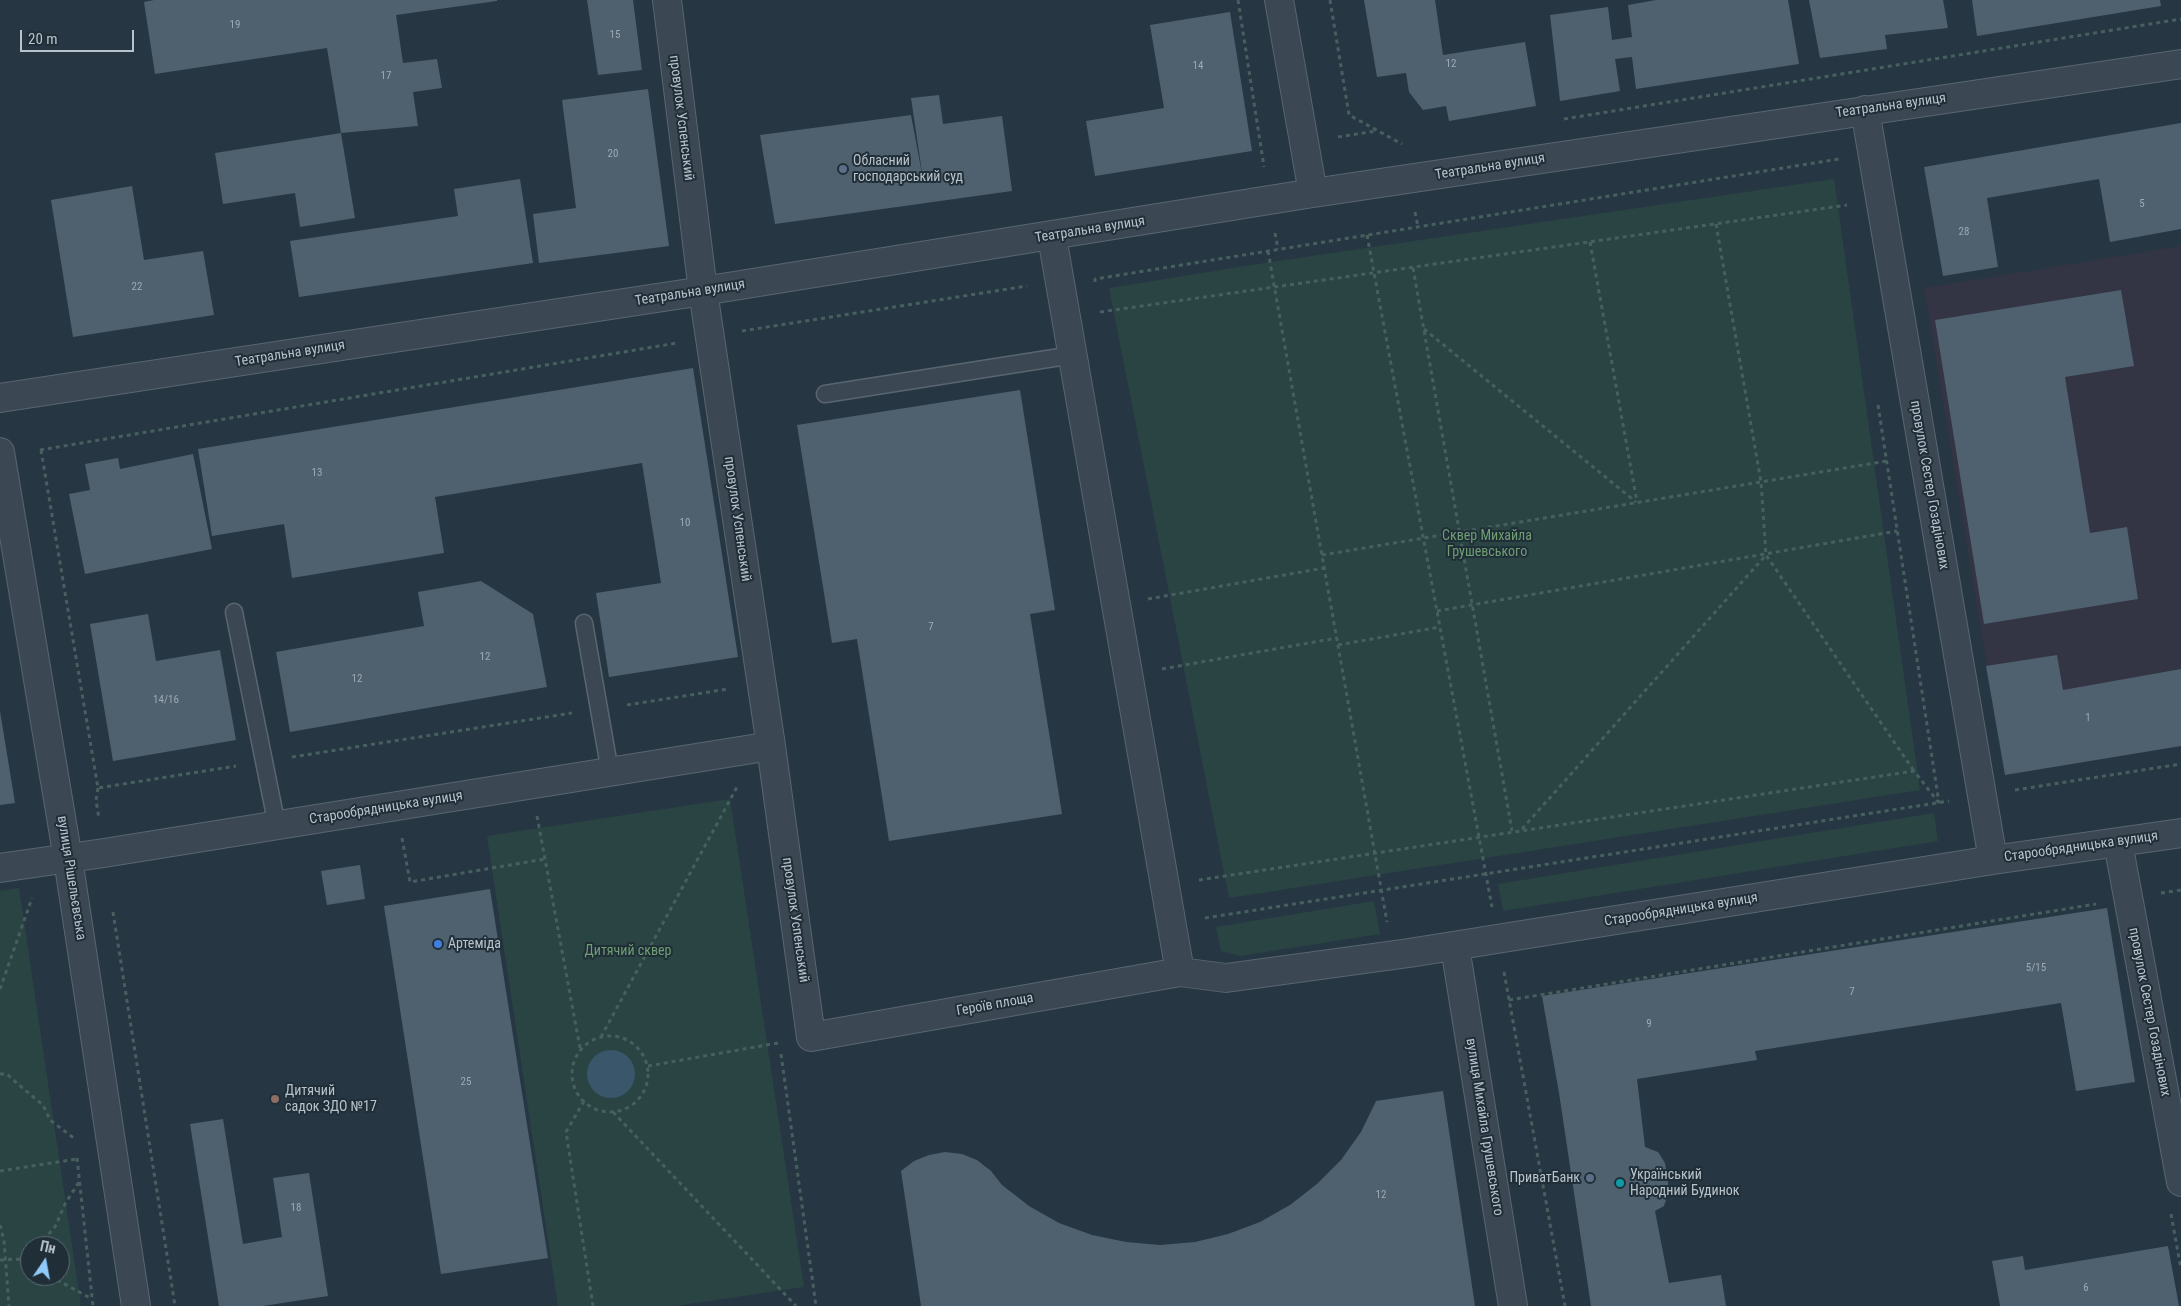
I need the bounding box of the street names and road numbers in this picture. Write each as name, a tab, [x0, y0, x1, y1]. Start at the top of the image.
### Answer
street label: провулок Успенський	[665, 54, 697, 182]
street label: Театральна вулиця	[1835, 90, 1947, 122]
street label: Театральна вулиця	[1434, 150, 1546, 184]
street label: Театральна вулиця	[1034, 213, 1146, 247]
street label: Театральна вулиця	[634, 276, 746, 310]
street label: Театральна вулиця	[234, 337, 346, 371]
street label: провулок Сестер Гозадінових	[1906, 399, 1952, 571]
street label: провулок Успенський	[720, 455, 754, 583]
street label: Старообрядницька вулиця	[308, 788, 464, 828]
street label: вулиця Рішельєвська	[53, 815, 89, 941]
street label: Старообрядницька вулиця	[2003, 828, 2159, 866]
street label: провулок Успенський	[778, 856, 812, 984]
street label: Старообрядницька вулиця	[1603, 890, 1759, 930]
street label: провулок Сестер Гозадінових	[2124, 926, 2174, 1098]
street label: Героїв площа	[955, 990, 1035, 1020]
street label: вулиця Михайла Грушевського	[1462, 1037, 1506, 1217]

